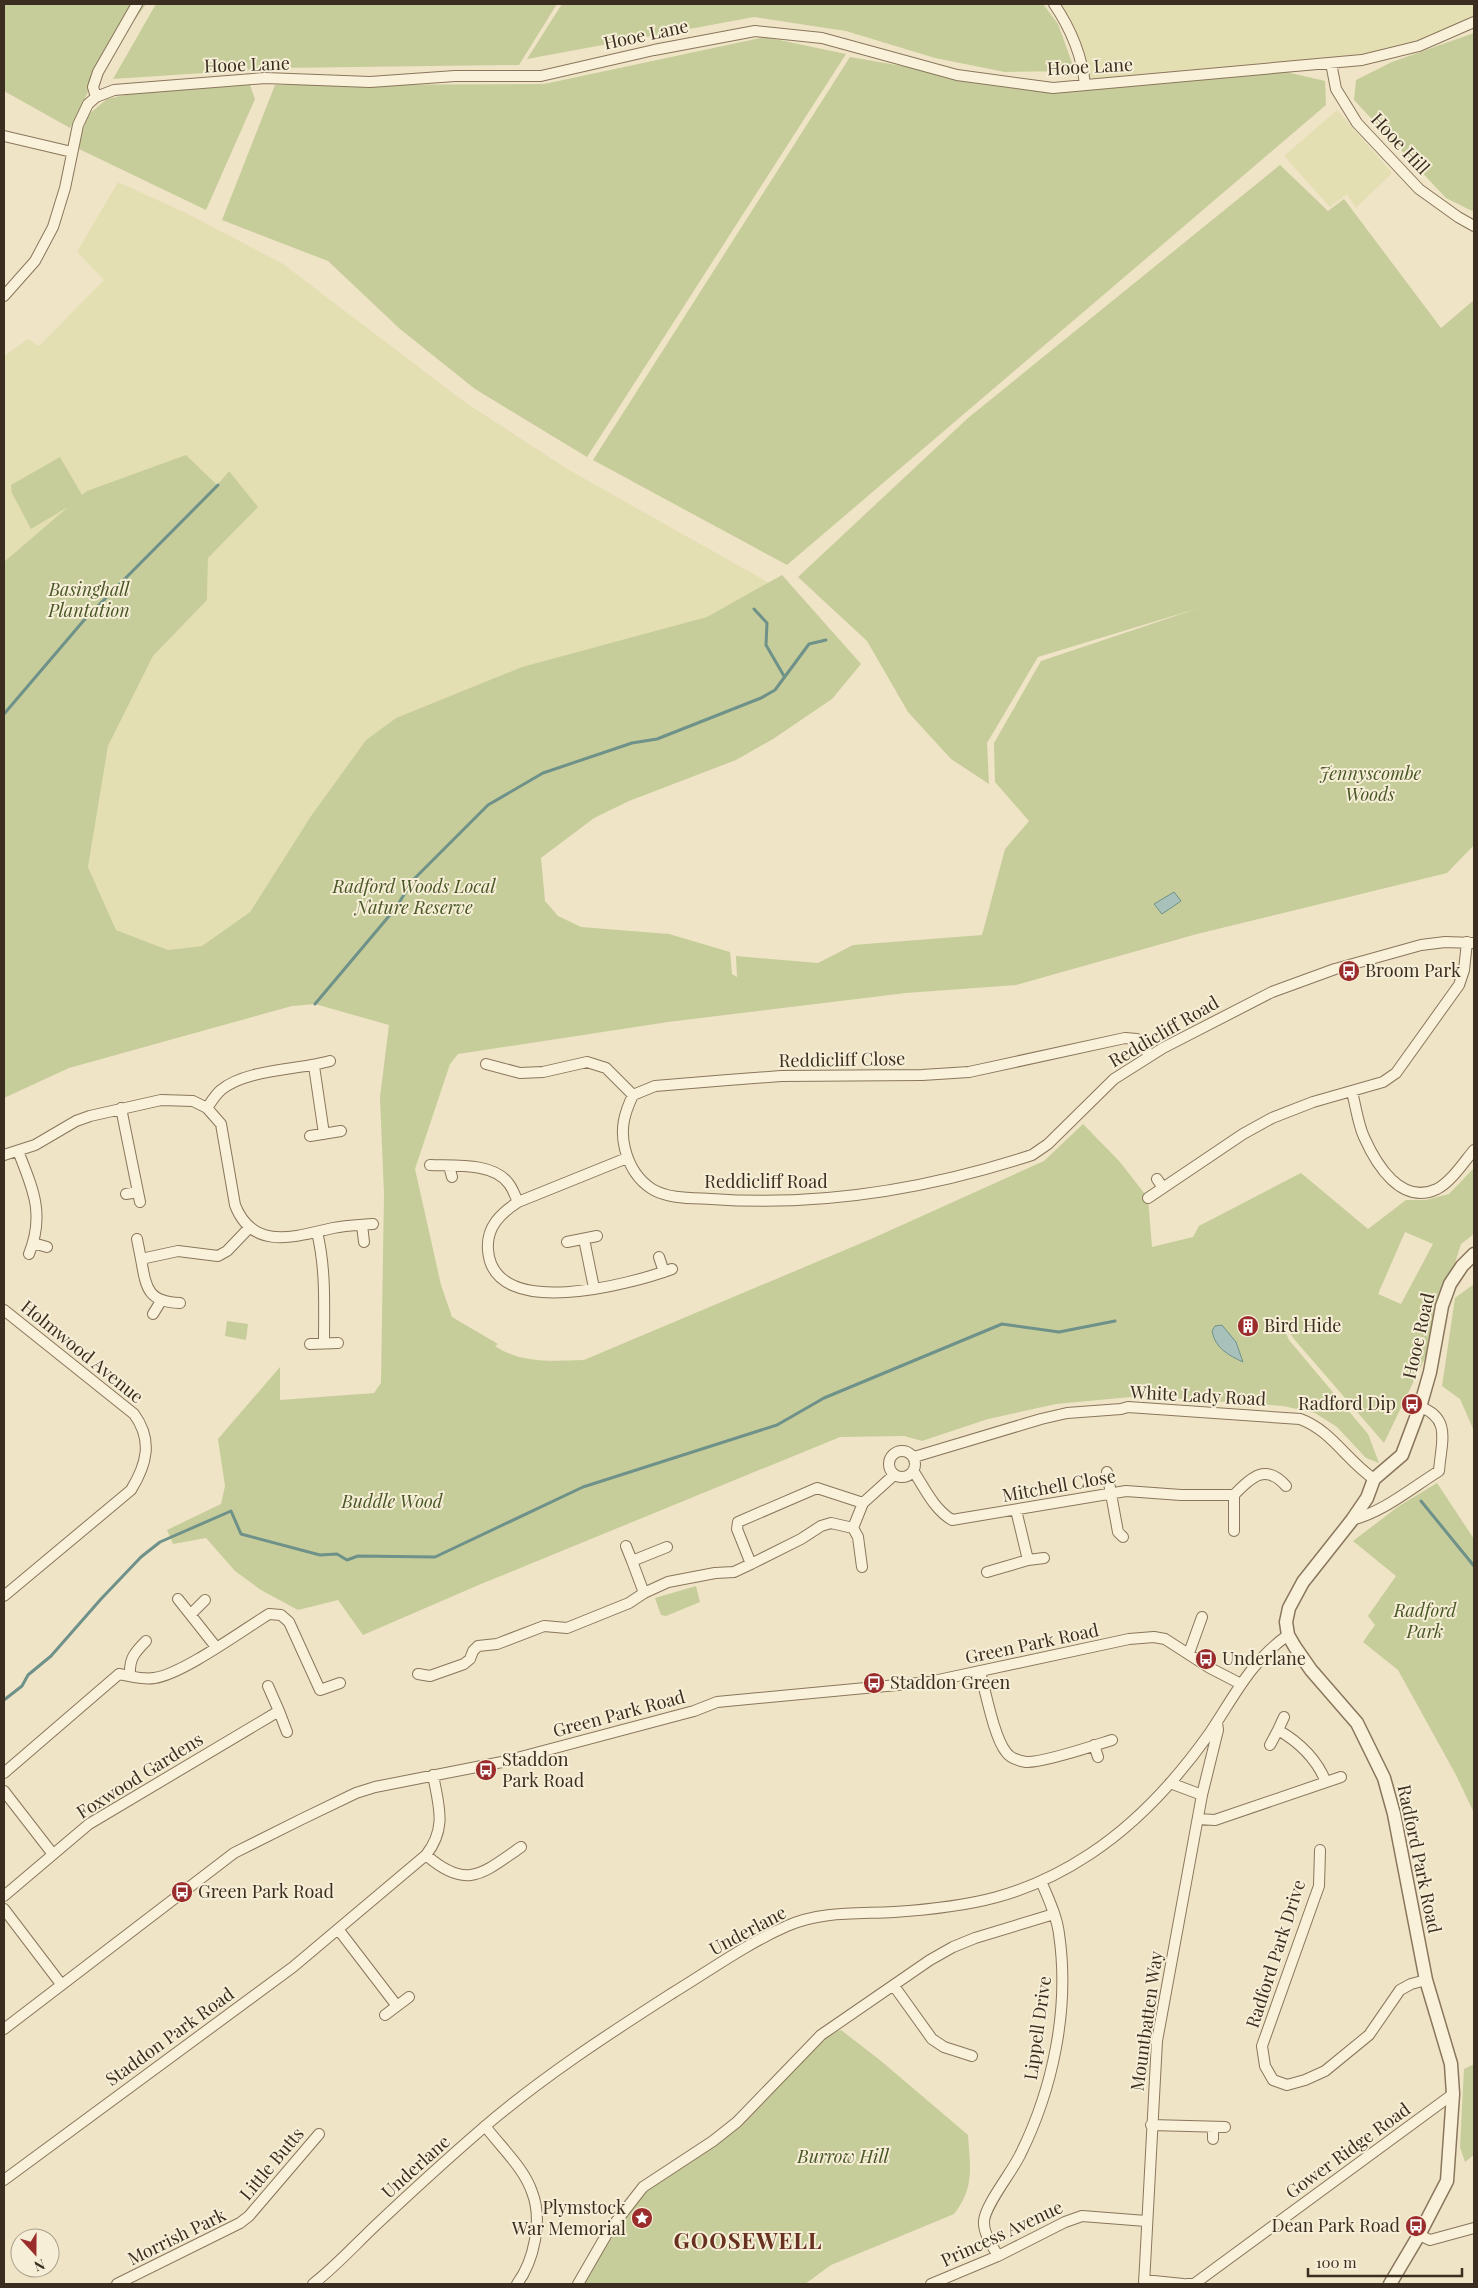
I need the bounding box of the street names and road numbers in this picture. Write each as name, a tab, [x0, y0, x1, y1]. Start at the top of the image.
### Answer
street label: Hooe Lane	[601, 13, 690, 55]
street label: Hooe Lane	[204, 51, 290, 77]
street label: Hooe Lane	[1046, 52, 1134, 80]
street label: Hooe Hill	[1366, 107, 1435, 179]
street label: Reddicliff Road	[1104, 990, 1223, 1072]
street label: Reddicliff Close	[778, 1046, 906, 1072]
street label: Reddicliff Road	[704, 1169, 828, 1193]
street label: Hooe Road	[1396, 1290, 1440, 1381]
street label: Holmwood Avenue	[16, 1294, 149, 1408]
street label: White Lady Road	[1129, 1379, 1267, 1411]
street label: Mitchell Close	[1000, 1463, 1117, 1507]
street label: Green Park Road	[963, 1617, 1101, 1669]
street label: Green Park Road	[550, 1684, 688, 1742]
street label: Foxwood Gardens	[72, 1727, 207, 1824]
street label: Radford Park Road	[1393, 1782, 1448, 1936]
street label: Radford Park Drive	[1240, 1877, 1310, 2031]
street label: Underlane	[705, 1900, 790, 1960]
street label: Mountbatten Way	[1124, 1949, 1168, 2092]
street label: Lippell Drive	[1018, 1974, 1056, 2081]
street label: Staddon Park Road	[100, 1981, 239, 2091]
street label: Gower Ridge Road	[1280, 2097, 1415, 2204]
street label: Little Butts	[234, 2122, 309, 2205]
street label: Underlane	[376, 2129, 455, 2203]
street label: Princess Avenue	[937, 2194, 1066, 2272]
street label: Morrish Park	[123, 2202, 230, 2270]

